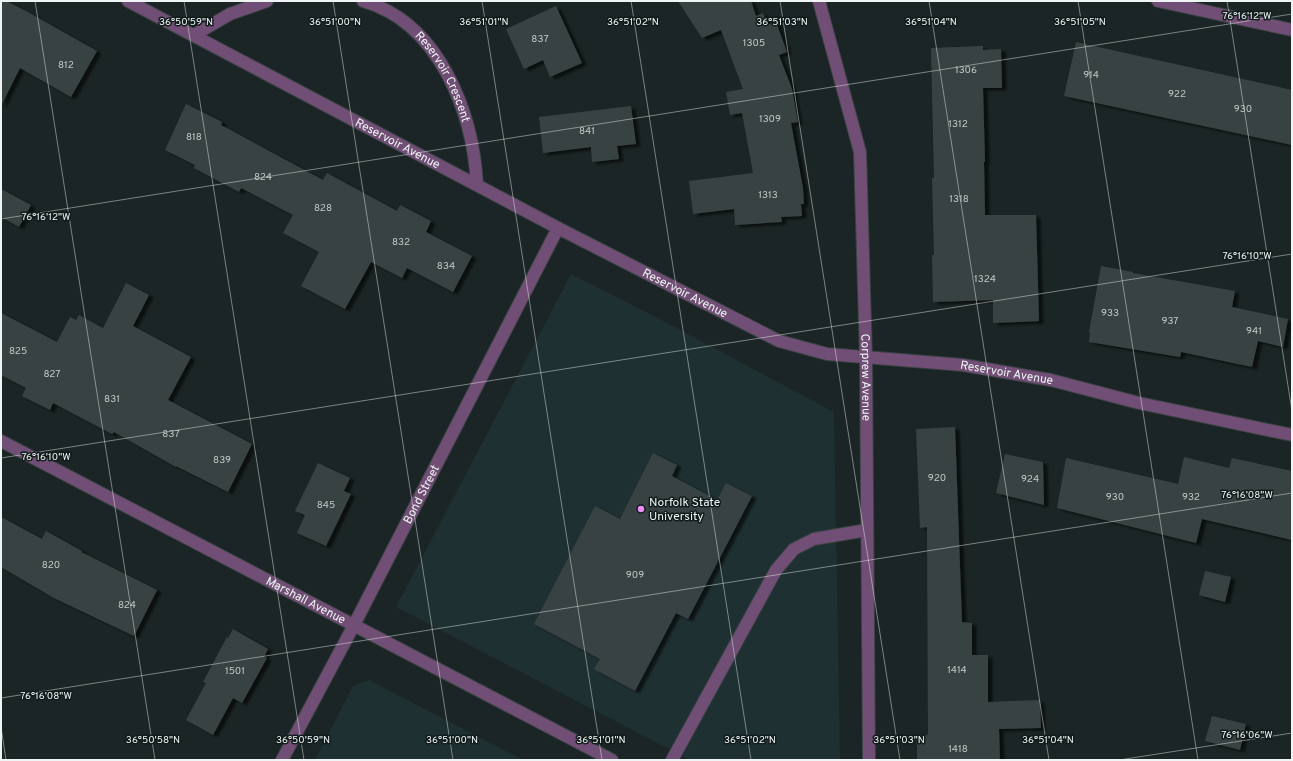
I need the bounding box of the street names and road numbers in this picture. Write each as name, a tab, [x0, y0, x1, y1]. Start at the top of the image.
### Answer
street label: Reservoir Crescent	[411, 28, 473, 124]
street label: Reservoir Avenue	[352, 115, 443, 173]
street label: Reservoir Avenue	[639, 265, 730, 322]
street label: Corprew Avenue	[856, 333, 873, 421]
street label: Reservoir Avenue	[959, 358, 1054, 389]
street label: Bond Street	[400, 462, 444, 527]
street label: Marshall Avenue	[263, 574, 348, 629]

